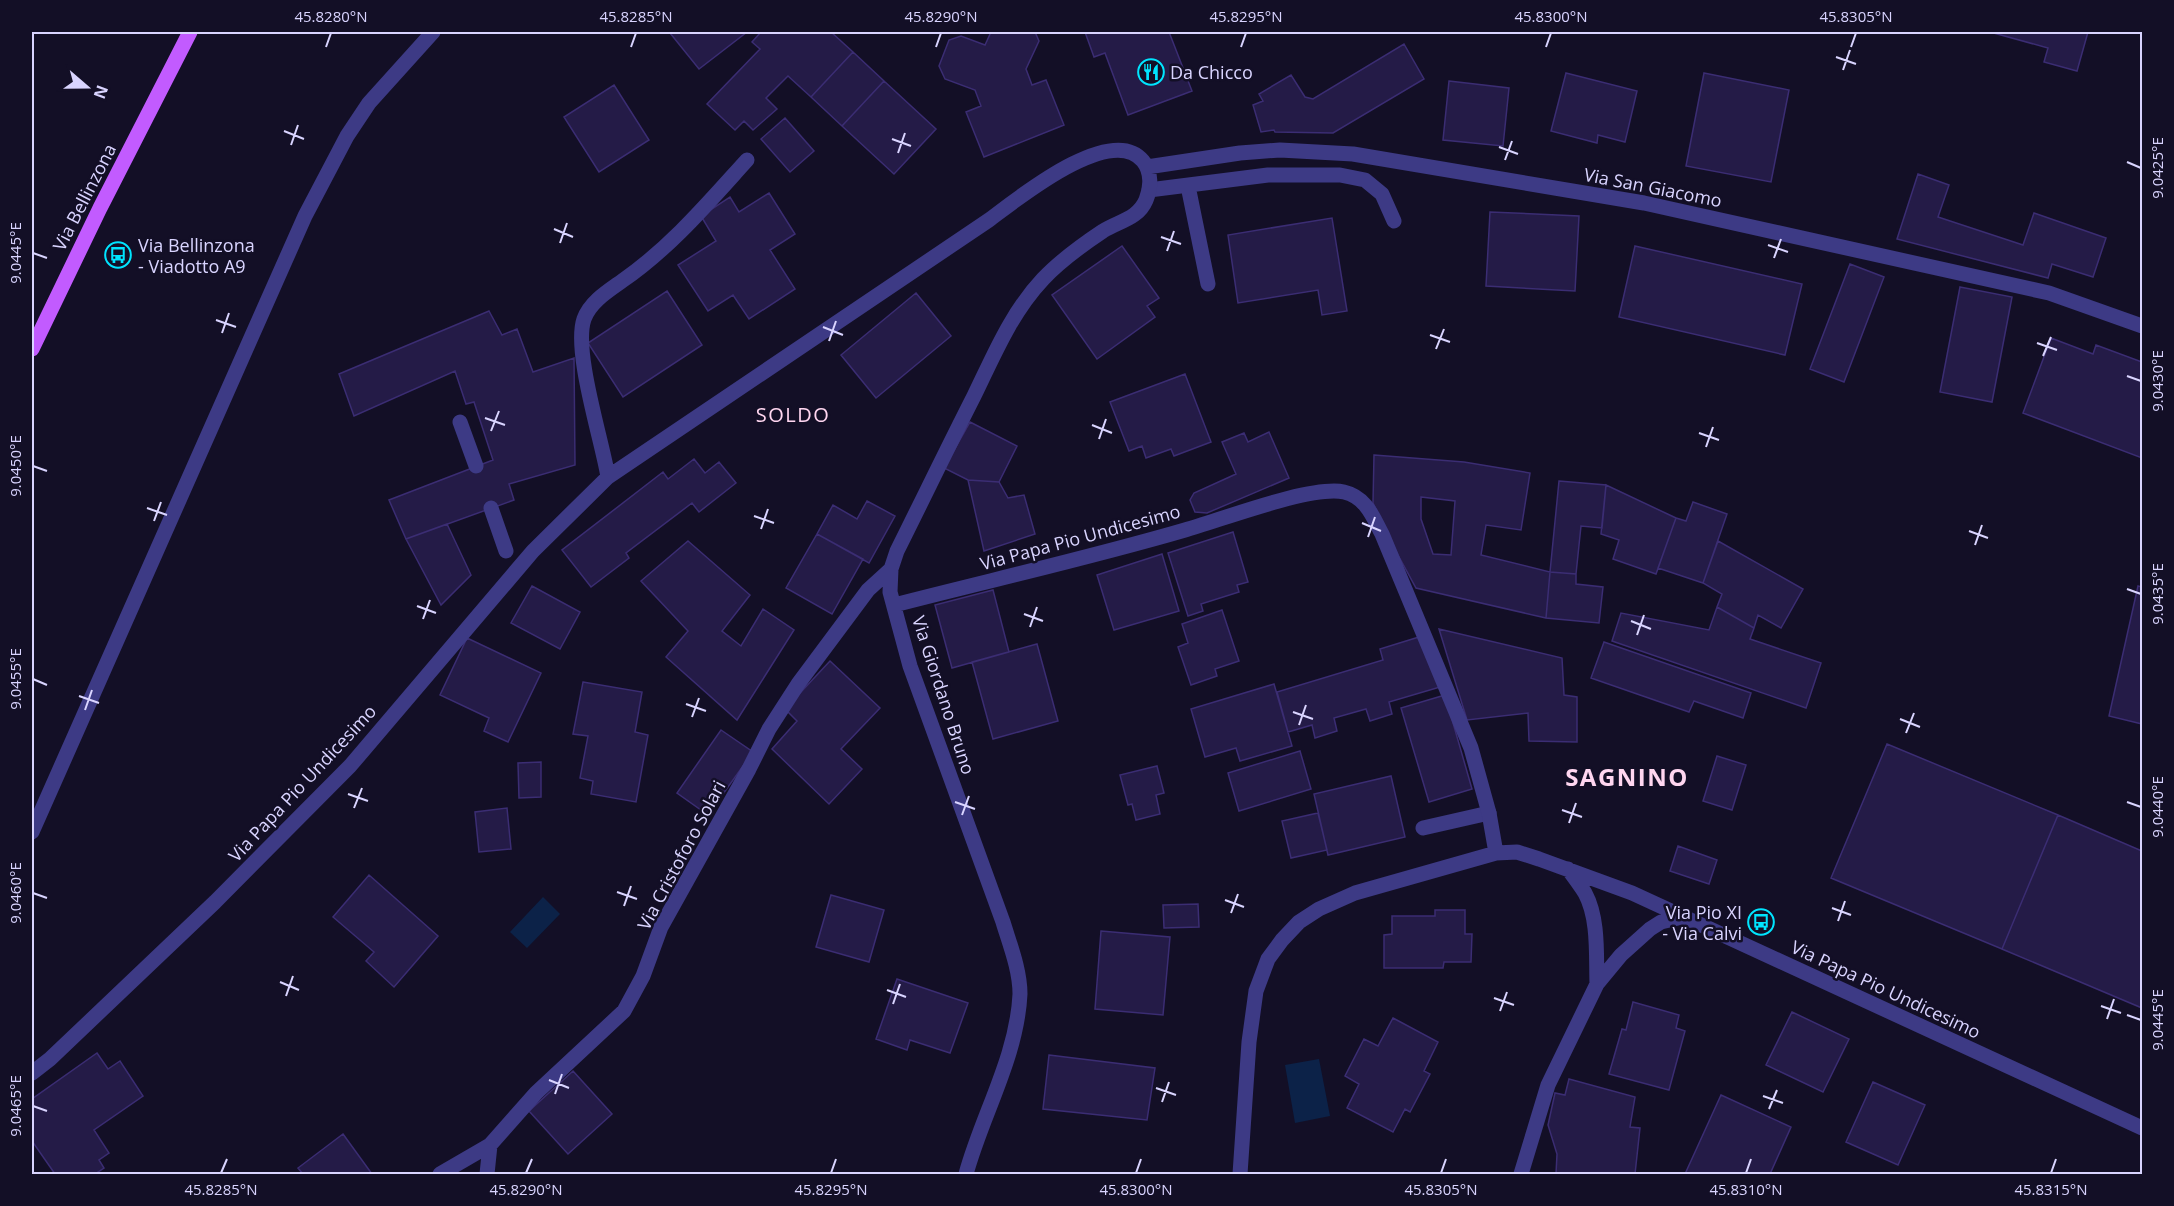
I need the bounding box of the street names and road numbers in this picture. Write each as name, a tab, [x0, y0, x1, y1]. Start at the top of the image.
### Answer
street label: Via Bellinzona	[47, 140, 121, 254]
street label: Via San Giacomo	[1582, 162, 1724, 212]
street label: Via Papa Pio Undicesimo	[977, 499, 1183, 575]
street label: Via Giordano Bruno	[907, 613, 981, 777]
street label: Via Papa Pio Undicesimo	[223, 699, 381, 867]
street label: Via Cristoforo Solari	[631, 776, 731, 934]
street label: Via Papa Pio Undicesimo	[1787, 935, 1985, 1043]

